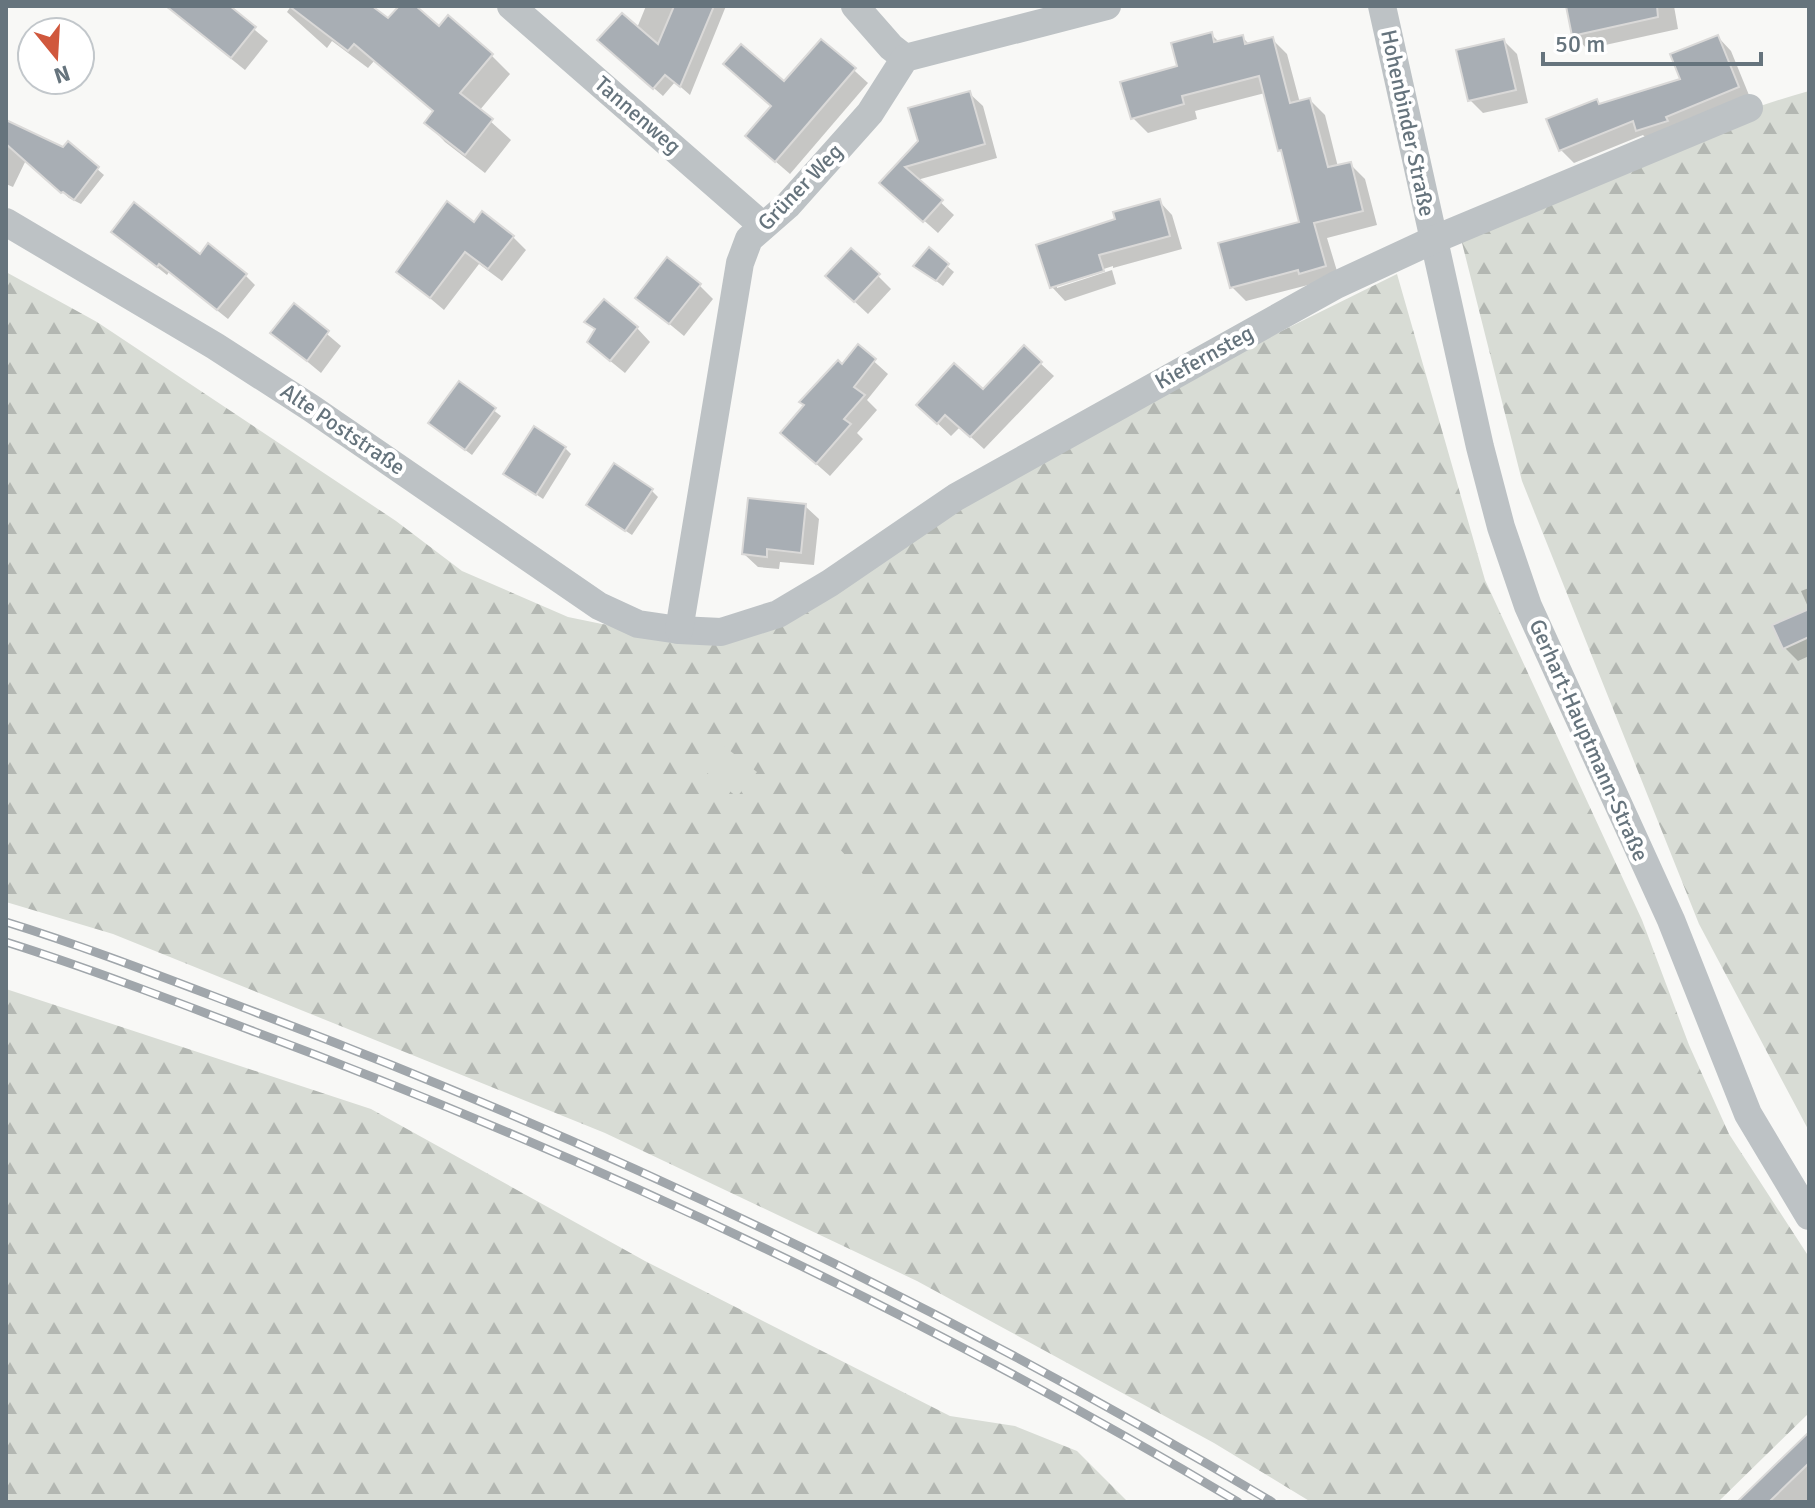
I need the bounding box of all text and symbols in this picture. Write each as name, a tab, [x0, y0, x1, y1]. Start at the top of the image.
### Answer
north arrow	[16, 16, 96, 96]
scale bar	[1543, 16, 1761, 66]
street label: Hohenbinder Straße	[1375, 27, 1441, 219]
text: 50 m	[1555, 29, 1605, 59]
text: N	[51, 59, 73, 90]
street label: Tannenweg	[589, 70, 687, 160]
street label: Grüner Weg	[752, 138, 848, 236]
street label: Kiefernsteg	[1150, 319, 1258, 395]
street label: Alte Poststraße	[276, 377, 410, 481]
street label: Gerhart-Hauptmann-Straße	[1523, 615, 1655, 865]

